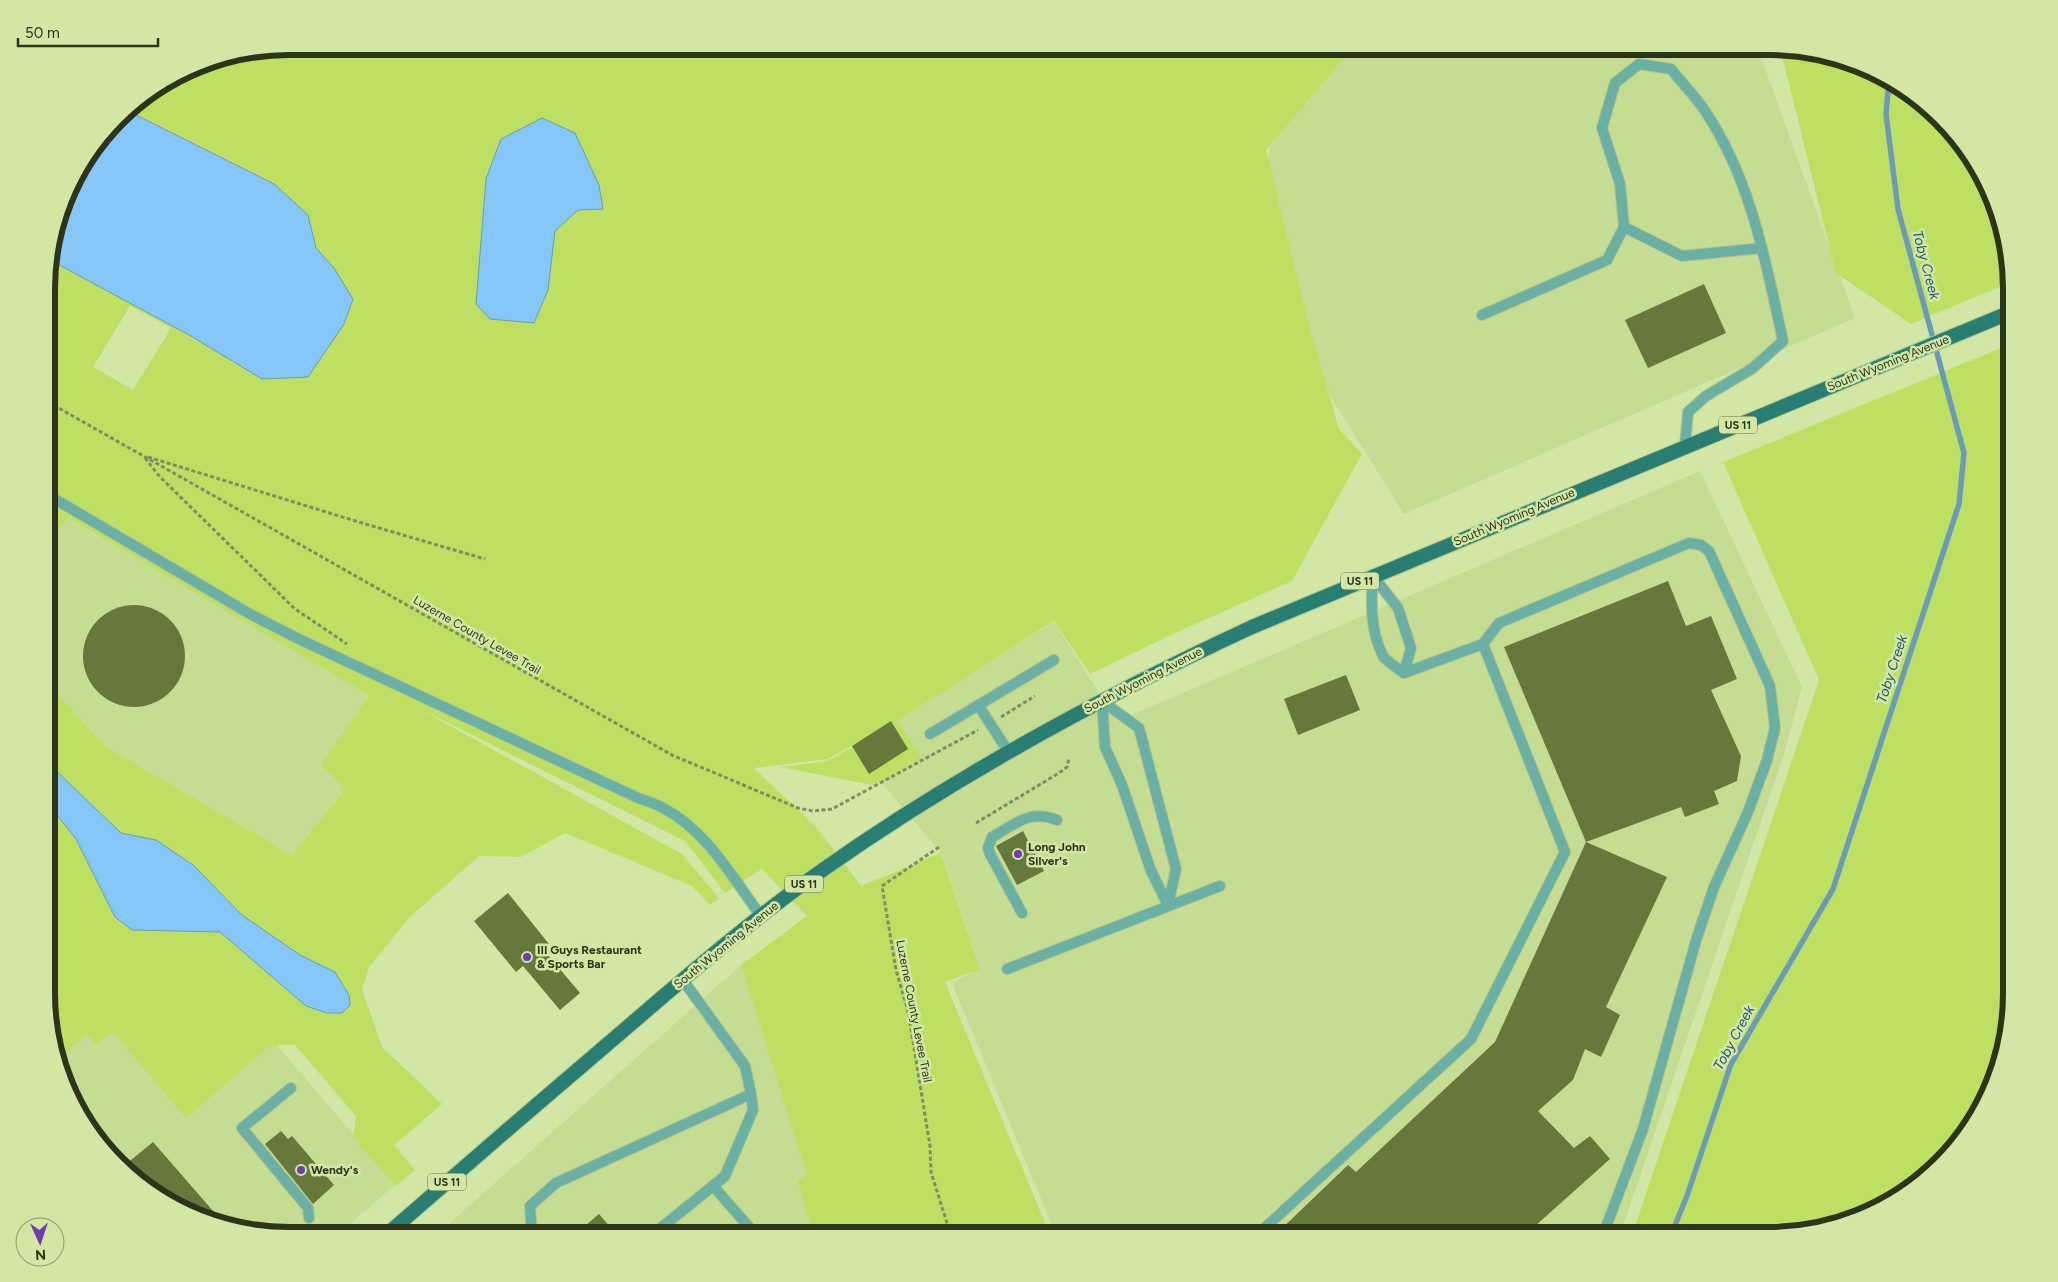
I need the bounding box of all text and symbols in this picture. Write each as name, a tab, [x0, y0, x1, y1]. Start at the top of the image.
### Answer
scale bar	[18, 15, 158, 47]
text: 50 m	[25, 24, 60, 42]
water label: Toby Creek	[1909, 229, 1944, 303]
street label: South Wyoming Avenue	[1825, 332, 1951, 394]
road number: US 11	[1719, 416, 1757, 434]
street label: South Wyoming Avenue	[1451, 485, 1577, 549]
road number: US 11	[1341, 572, 1379, 590]
street label: Luzerne County Levee Trail	[411, 593, 543, 677]
water label: Toby Creek	[1873, 632, 1911, 705]
street label: South Wyoming Avenue	[1082, 644, 1205, 716]
place label: Long John Silver's	[1028, 840, 1086, 868]
marker: Long John Silver's	[1012, 848, 1024, 860]
road number: US 11	[785, 876, 823, 892]
street label: South Wyoming Avenue	[671, 898, 781, 991]
street label: Luzerne County Levee Trail	[893, 939, 935, 1083]
place label: III Guys Restaurant & Sports Bar	[537, 943, 642, 971]
marker: III Guys Restaurant & Sports Bar	[521, 951, 533, 963]
water label: Toby Creek	[1710, 1002, 1759, 1073]
place label: Wendy's	[311, 1163, 359, 1177]
marker: Wendy's	[295, 1164, 307, 1176]
road number: US 11	[428, 1174, 466, 1190]
north arrow	[15, 1217, 65, 1267]
text: N	[35, 1246, 47, 1263]

